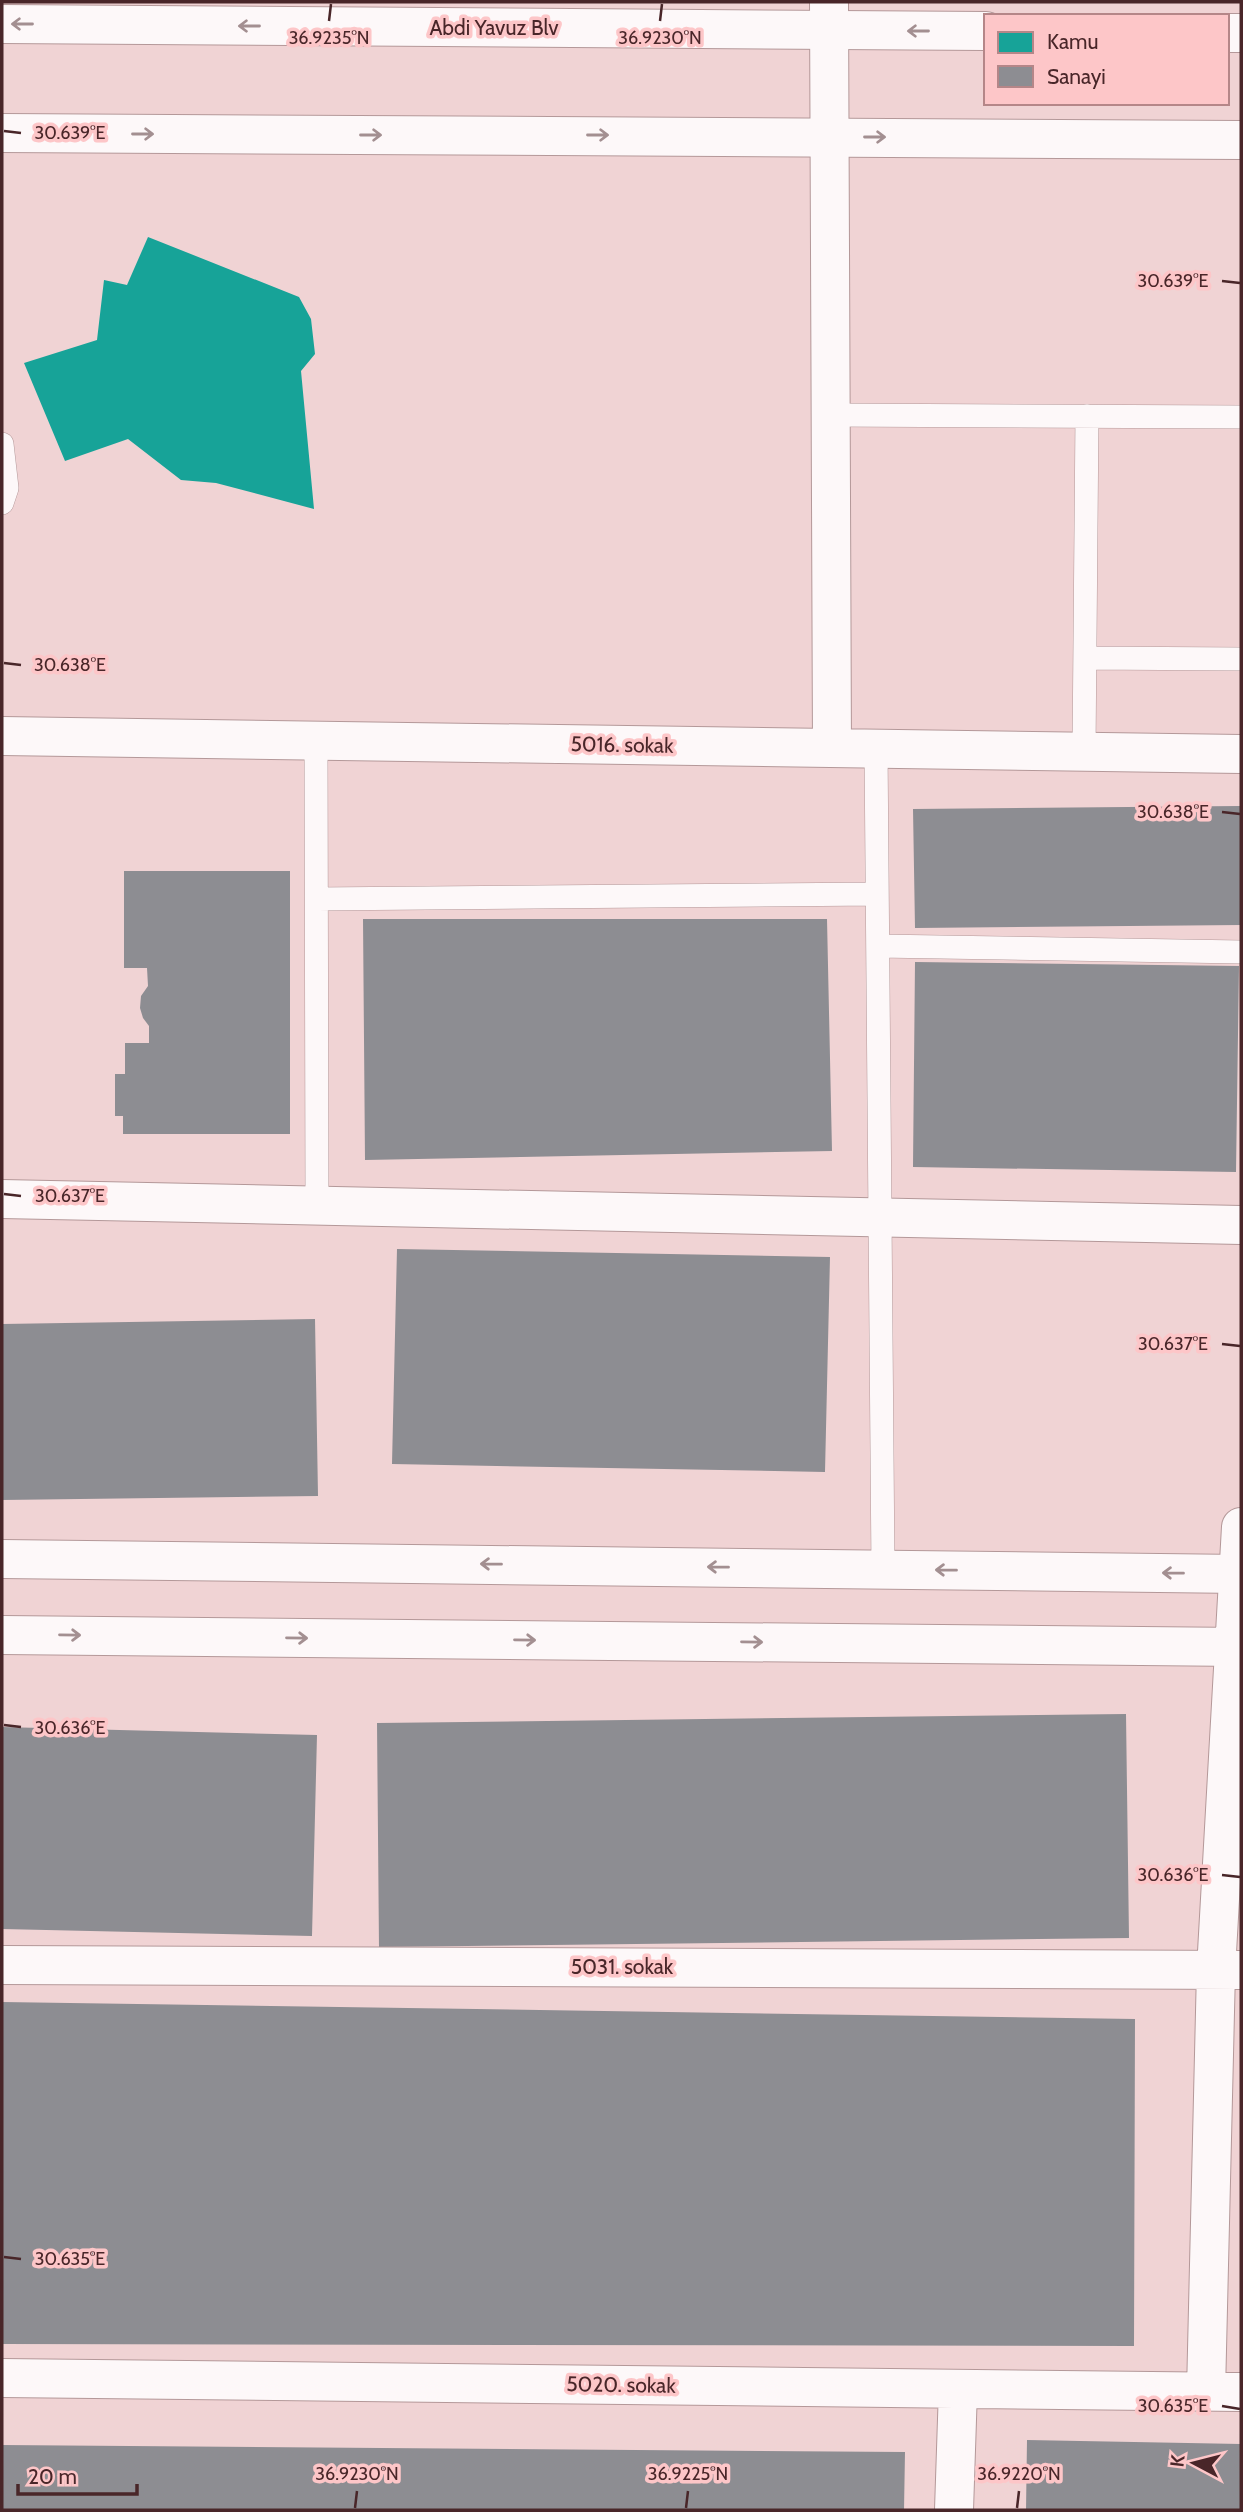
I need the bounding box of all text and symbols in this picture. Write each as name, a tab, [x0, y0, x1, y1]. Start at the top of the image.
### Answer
legend	[984, 14, 1229, 105]
street label: Abdi Yavuz Blv	[429, 15, 559, 40]
one-way arrow	[10, 18, 33, 31]
one-way arrow	[238, 19, 261, 33]
one-way arrow	[906, 24, 929, 38]
text: 36.9235°N	[289, 27, 369, 49]
text: 36.9230°N	[618, 27, 702, 49]
text: Kamu	[1047, 29, 1098, 54]
text: Sanayi	[1047, 64, 1106, 89]
text: 30.639°E	[34, 122, 106, 144]
one-way arrow	[132, 127, 155, 141]
one-way arrow	[359, 128, 382, 141]
one-way arrow	[587, 128, 610, 142]
one-way arrow	[863, 130, 886, 144]
text: 30.639°E	[1137, 270, 1209, 292]
text: 30.638°E	[34, 654, 106, 676]
street label: 5016. sokak	[570, 731, 674, 758]
text: 30.638°E	[1137, 801, 1209, 823]
text: 30.637°E	[35, 1185, 105, 1207]
text: 30.637°E	[1138, 1333, 1208, 1355]
one-way arrow	[479, 1558, 502, 1571]
one-way arrow	[707, 1560, 730, 1574]
one-way arrow	[934, 1563, 957, 1577]
one-way arrow	[1162, 1566, 1185, 1580]
one-way arrow	[58, 1629, 81, 1642]
one-way arrow	[286, 1631, 309, 1645]
one-way arrow	[513, 1633, 536, 1647]
one-way arrow	[741, 1635, 764, 1649]
text: 30.636°E	[35, 1717, 105, 1739]
text: 30.636°E	[1138, 1864, 1208, 1886]
street label: 5031. sokak	[571, 1954, 674, 1979]
text: 30.635°E	[35, 2248, 105, 2270]
street label: 5020. sokak	[566, 2371, 677, 2398]
text: 30.635°E	[1138, 2395, 1208, 2417]
north arrow	[1159, 2428, 1229, 2498]
scale bar	[18, 2452, 136, 2496]
text: K	[1165, 2454, 1190, 2468]
text: 36.9230°N	[315, 2463, 399, 2485]
text: 36.9225°N	[648, 2463, 728, 2485]
text: 36.9220°N	[977, 2463, 1061, 2485]
text: 20 m	[28, 2464, 77, 2489]

